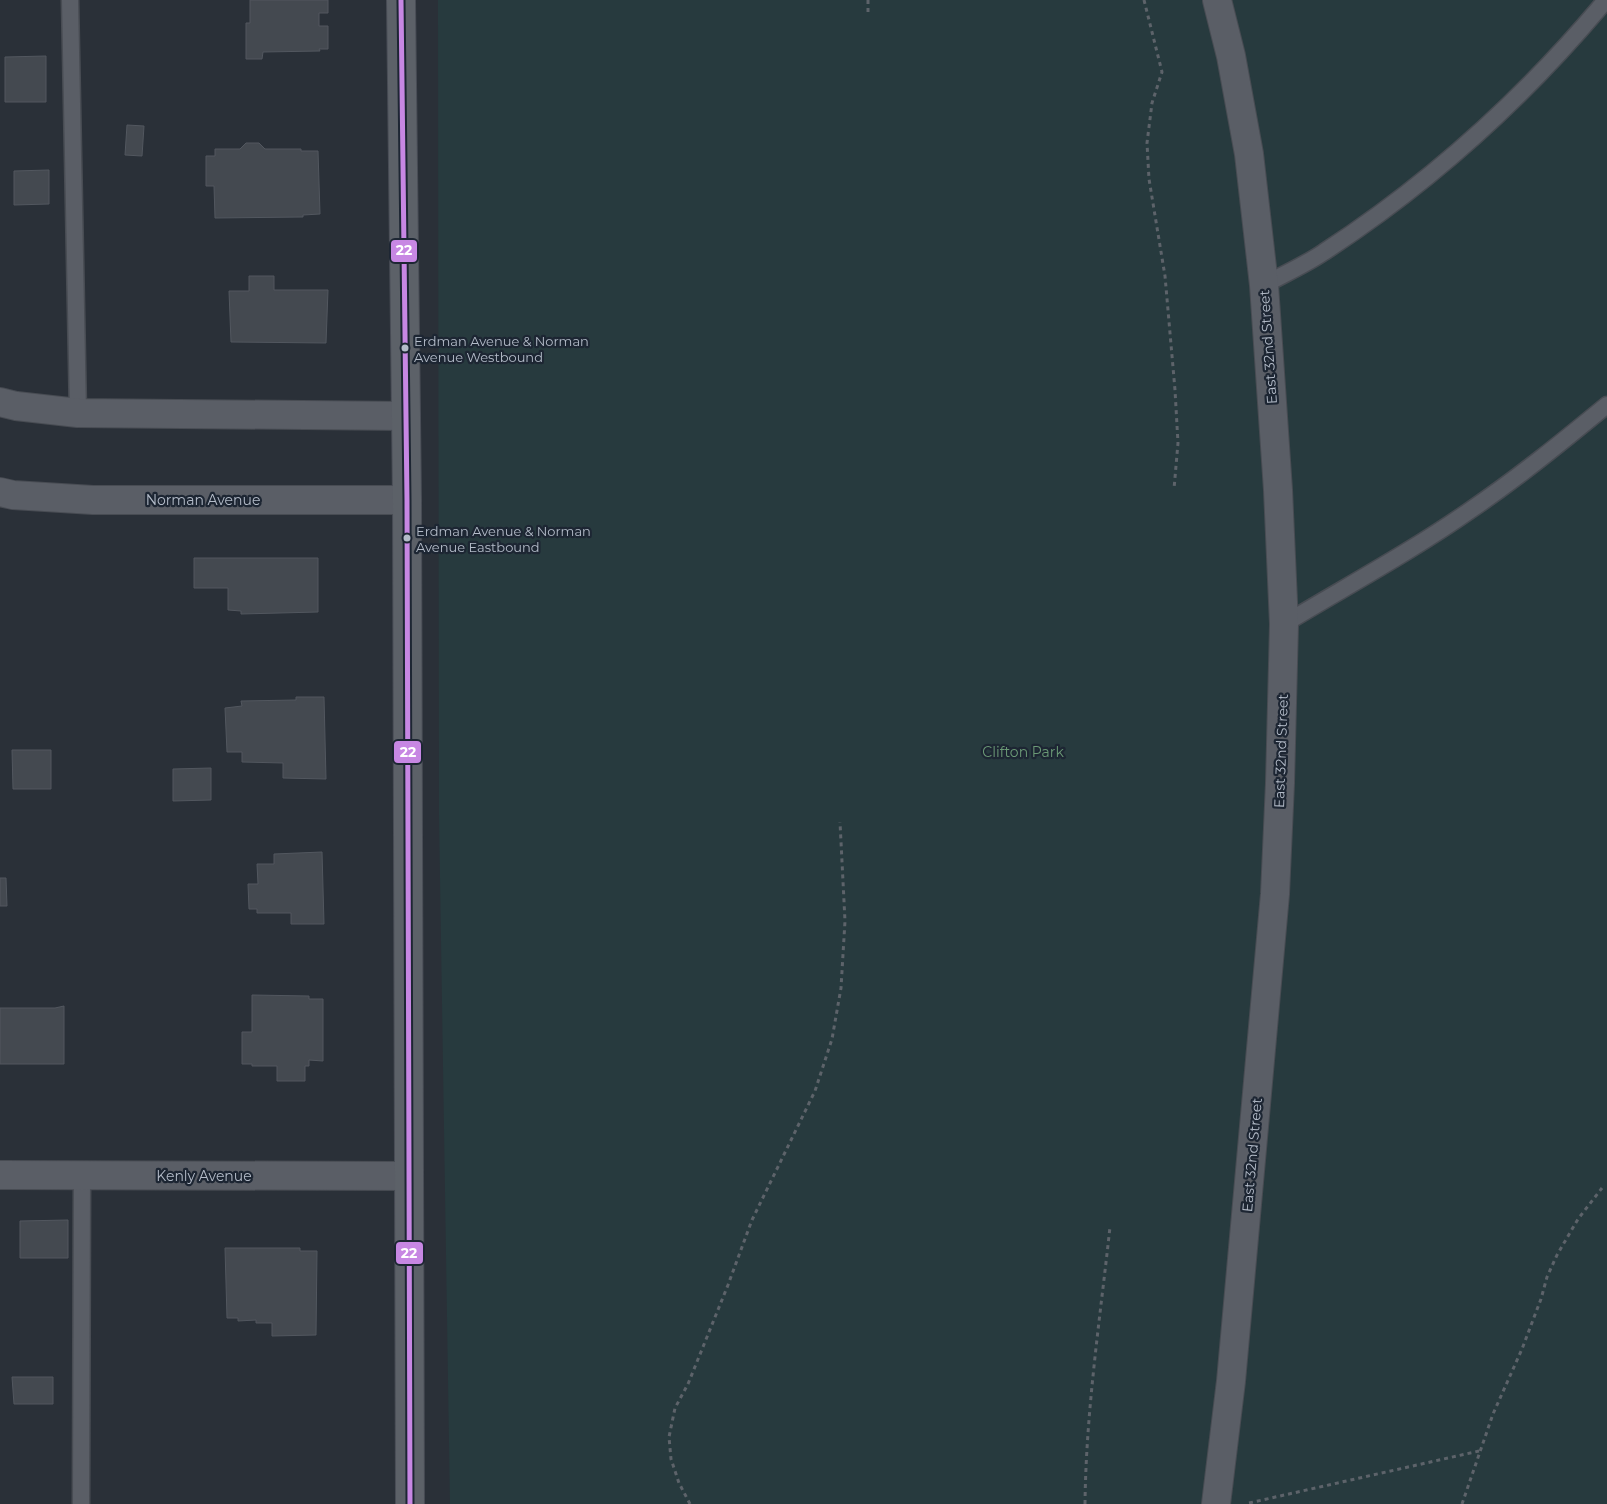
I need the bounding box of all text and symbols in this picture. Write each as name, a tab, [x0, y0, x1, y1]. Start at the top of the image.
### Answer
line badge: 22	[390, 239, 418, 263]
text: 22	[396, 241, 412, 259]
street label: East 32nd Street	[1255, 289, 1281, 405]
place label: Erdman Avenue & Norman Avenue Westbound	[414, 333, 589, 365]
marker: Erdman Avenue & Norman Avenue Westbound	[400, 343, 410, 353]
street label: Norman Avenue	[146, 491, 260, 509]
place label: Erdman Avenue & Norman Avenue Eastbound	[416, 523, 591, 555]
marker: Erdman Avenue & Norman Avenue Eastbound	[402, 533, 412, 543]
street label: East 32nd Street	[1270, 693, 1292, 808]
line badge: 22	[393, 740, 422, 764]
text: 22	[400, 743, 416, 761]
park label: Clifton Park	[982, 743, 1064, 761]
street label: East 32nd Street	[1238, 1097, 1266, 1213]
street label: Kenly Avenue	[156, 1167, 252, 1185]
line badge: 22	[395, 1241, 424, 1265]
text: 22	[401, 1244, 417, 1262]

